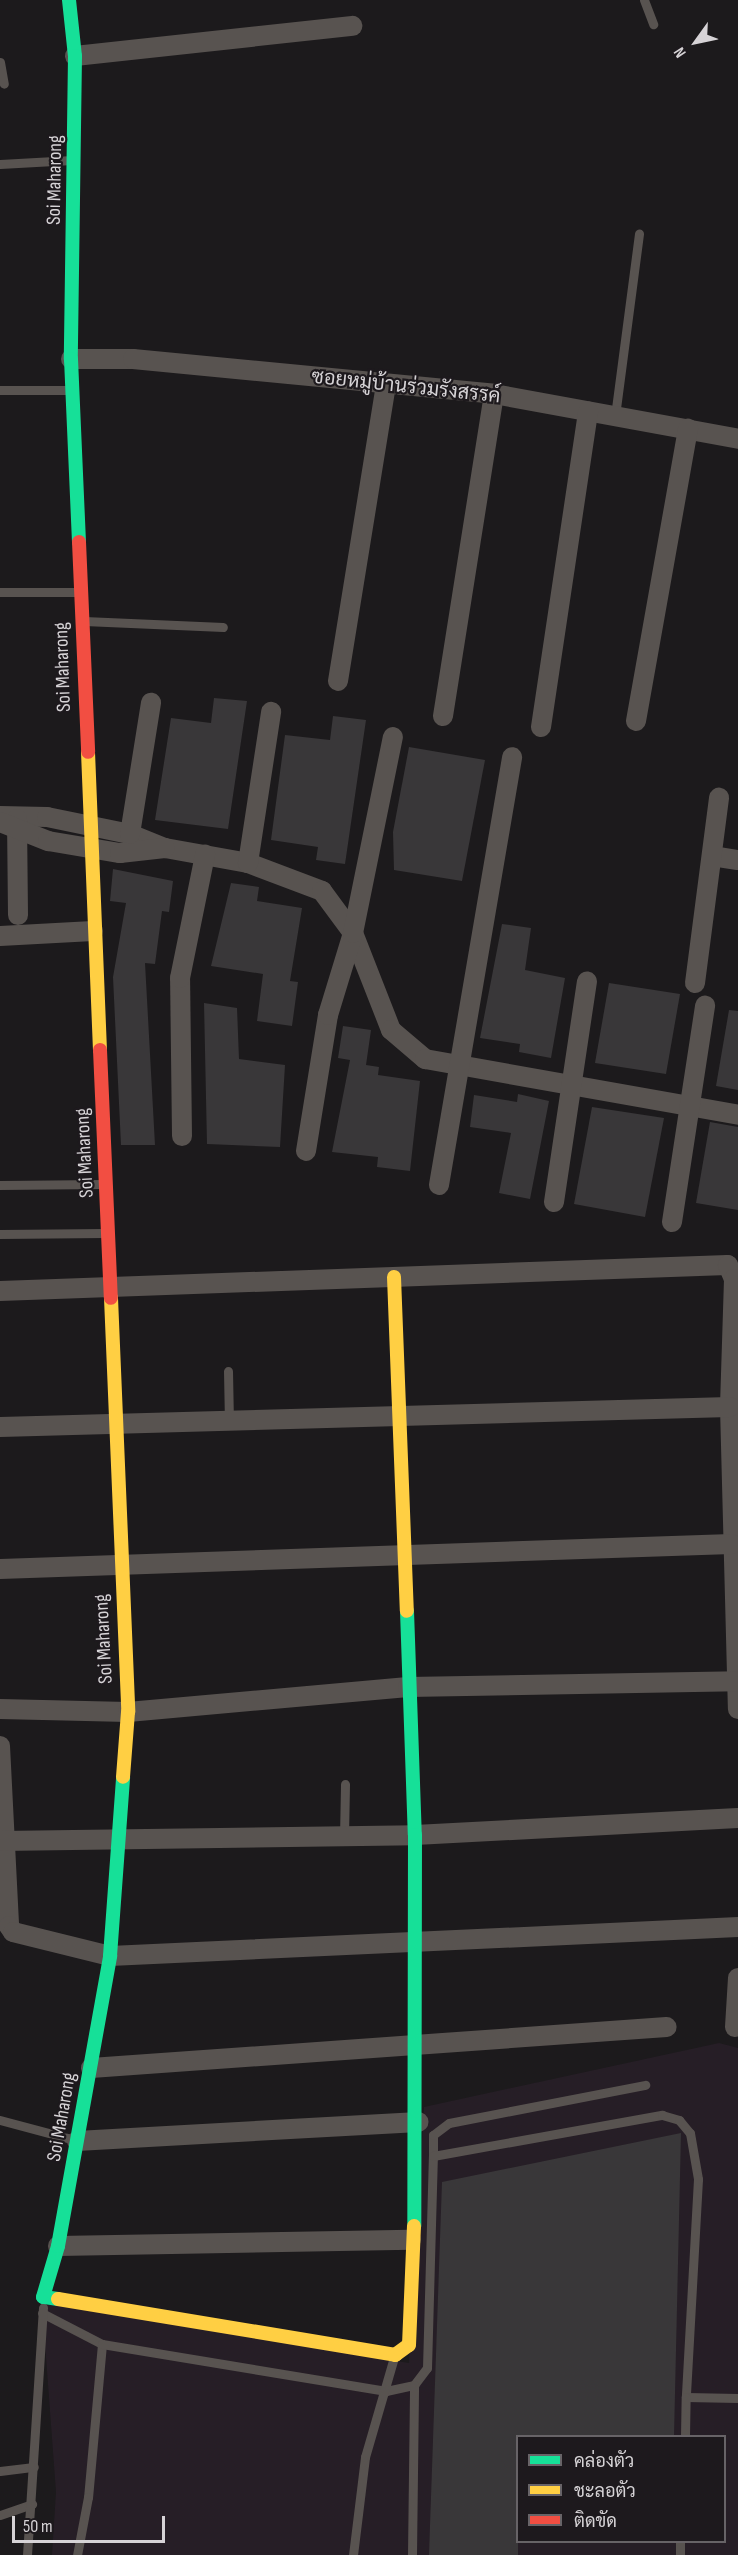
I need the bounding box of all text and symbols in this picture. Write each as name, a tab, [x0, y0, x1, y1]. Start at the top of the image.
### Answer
north arrow	[666, 12, 726, 72]
text: N	[670, 43, 691, 61]
street label: Soi Maharong	[42, 135, 68, 225]
street label: ซอยหมู่บ้านร่วมรังสรรค์	[310, 365, 502, 409]
street label: Soi Maharong	[49, 622, 77, 712]
street label: Soi Maharong	[71, 1108, 99, 1198]
street label: Soi Maharong	[90, 1594, 118, 1684]
street label: Soi Maharong	[42, 2071, 82, 2163]
legend	[516, 2435, 726, 2543]
text: คล่องตัว	[574, 2451, 634, 2472]
text: ชะลอตัว	[574, 2481, 636, 2502]
scale bar	[15, 2504, 168, 2542]
text: ติดขัด	[574, 2511, 617, 2532]
text: 50 m	[23, 2516, 53, 2537]

